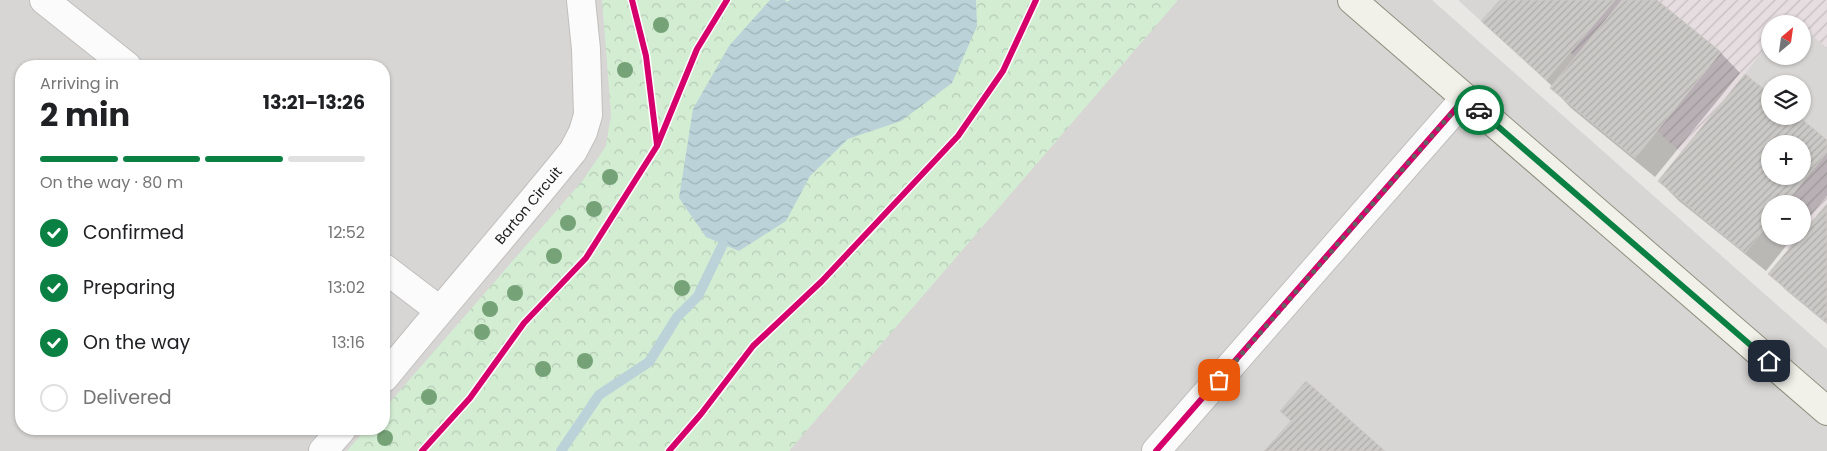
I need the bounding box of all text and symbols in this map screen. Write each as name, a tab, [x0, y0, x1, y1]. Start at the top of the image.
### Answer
north arrow	[1761, 15, 1811, 65]
map controls	[1761, 15, 1811, 245]
text: Arriving in	[40, 72, 119, 95]
button: layers	[1761, 75, 1811, 125]
courier	[1454, 85, 1504, 135]
text: 13:21–13:26	[263, 89, 365, 116]
text: 2 min	[40, 92, 130, 137]
icon: car	[1465, 96, 1493, 124]
button: +	[1761, 135, 1811, 185]
street label: Barton Circuit	[490, 162, 567, 249]
text: On the way · 80 m	[40, 171, 183, 194]
button: −	[1761, 195, 1811, 245]
icon: check	[40, 219, 68, 247]
text: Confirmed	[83, 219, 184, 246]
text: 12:52	[328, 221, 365, 244]
icon: check	[40, 274, 68, 302]
text: Preparing	[83, 274, 175, 301]
text: 13:02	[328, 276, 365, 299]
icon: check	[40, 329, 68, 357]
text: On the way	[83, 329, 190, 356]
text: 13:16	[332, 331, 365, 354]
pin	[1748, 340, 1790, 382]
icon: home	[1755, 347, 1783, 375]
pin	[1198, 359, 1240, 401]
icon: bag	[1205, 366, 1233, 394]
text: Delivered	[83, 384, 172, 411]

